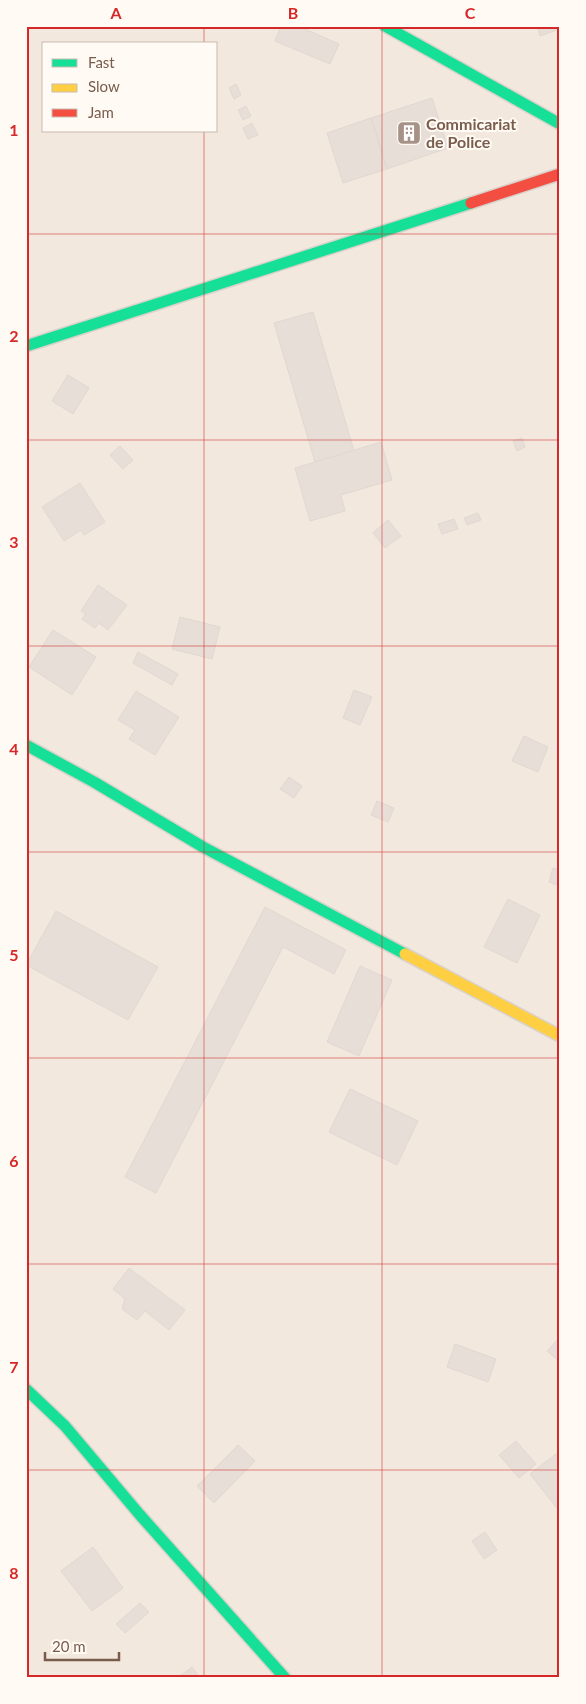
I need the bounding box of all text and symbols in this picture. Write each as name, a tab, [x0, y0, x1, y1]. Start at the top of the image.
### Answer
text: A	[109, 3, 122, 22]
text: B	[288, 3, 298, 22]
text: C	[465, 3, 476, 22]
legend	[42, 42, 218, 132]
text: Fast	[88, 53, 115, 71]
text: Slow	[88, 77, 120, 95]
text: Jam	[88, 103, 114, 121]
place label: Commicariat de Police	[426, 114, 516, 151]
text: 1	[9, 120, 19, 139]
building icon: Commicariat de Police	[396, 120, 422, 146]
text: 2	[9, 326, 19, 345]
text: 3	[9, 532, 19, 551]
text: 4	[9, 739, 19, 758]
text: 5	[9, 945, 19, 964]
text: 6	[9, 1151, 19, 1170]
text: 7	[9, 1357, 19, 1376]
text: 8	[9, 1563, 19, 1582]
scale bar	[45, 1629, 119, 1661]
text: 20 m	[52, 1637, 86, 1655]

